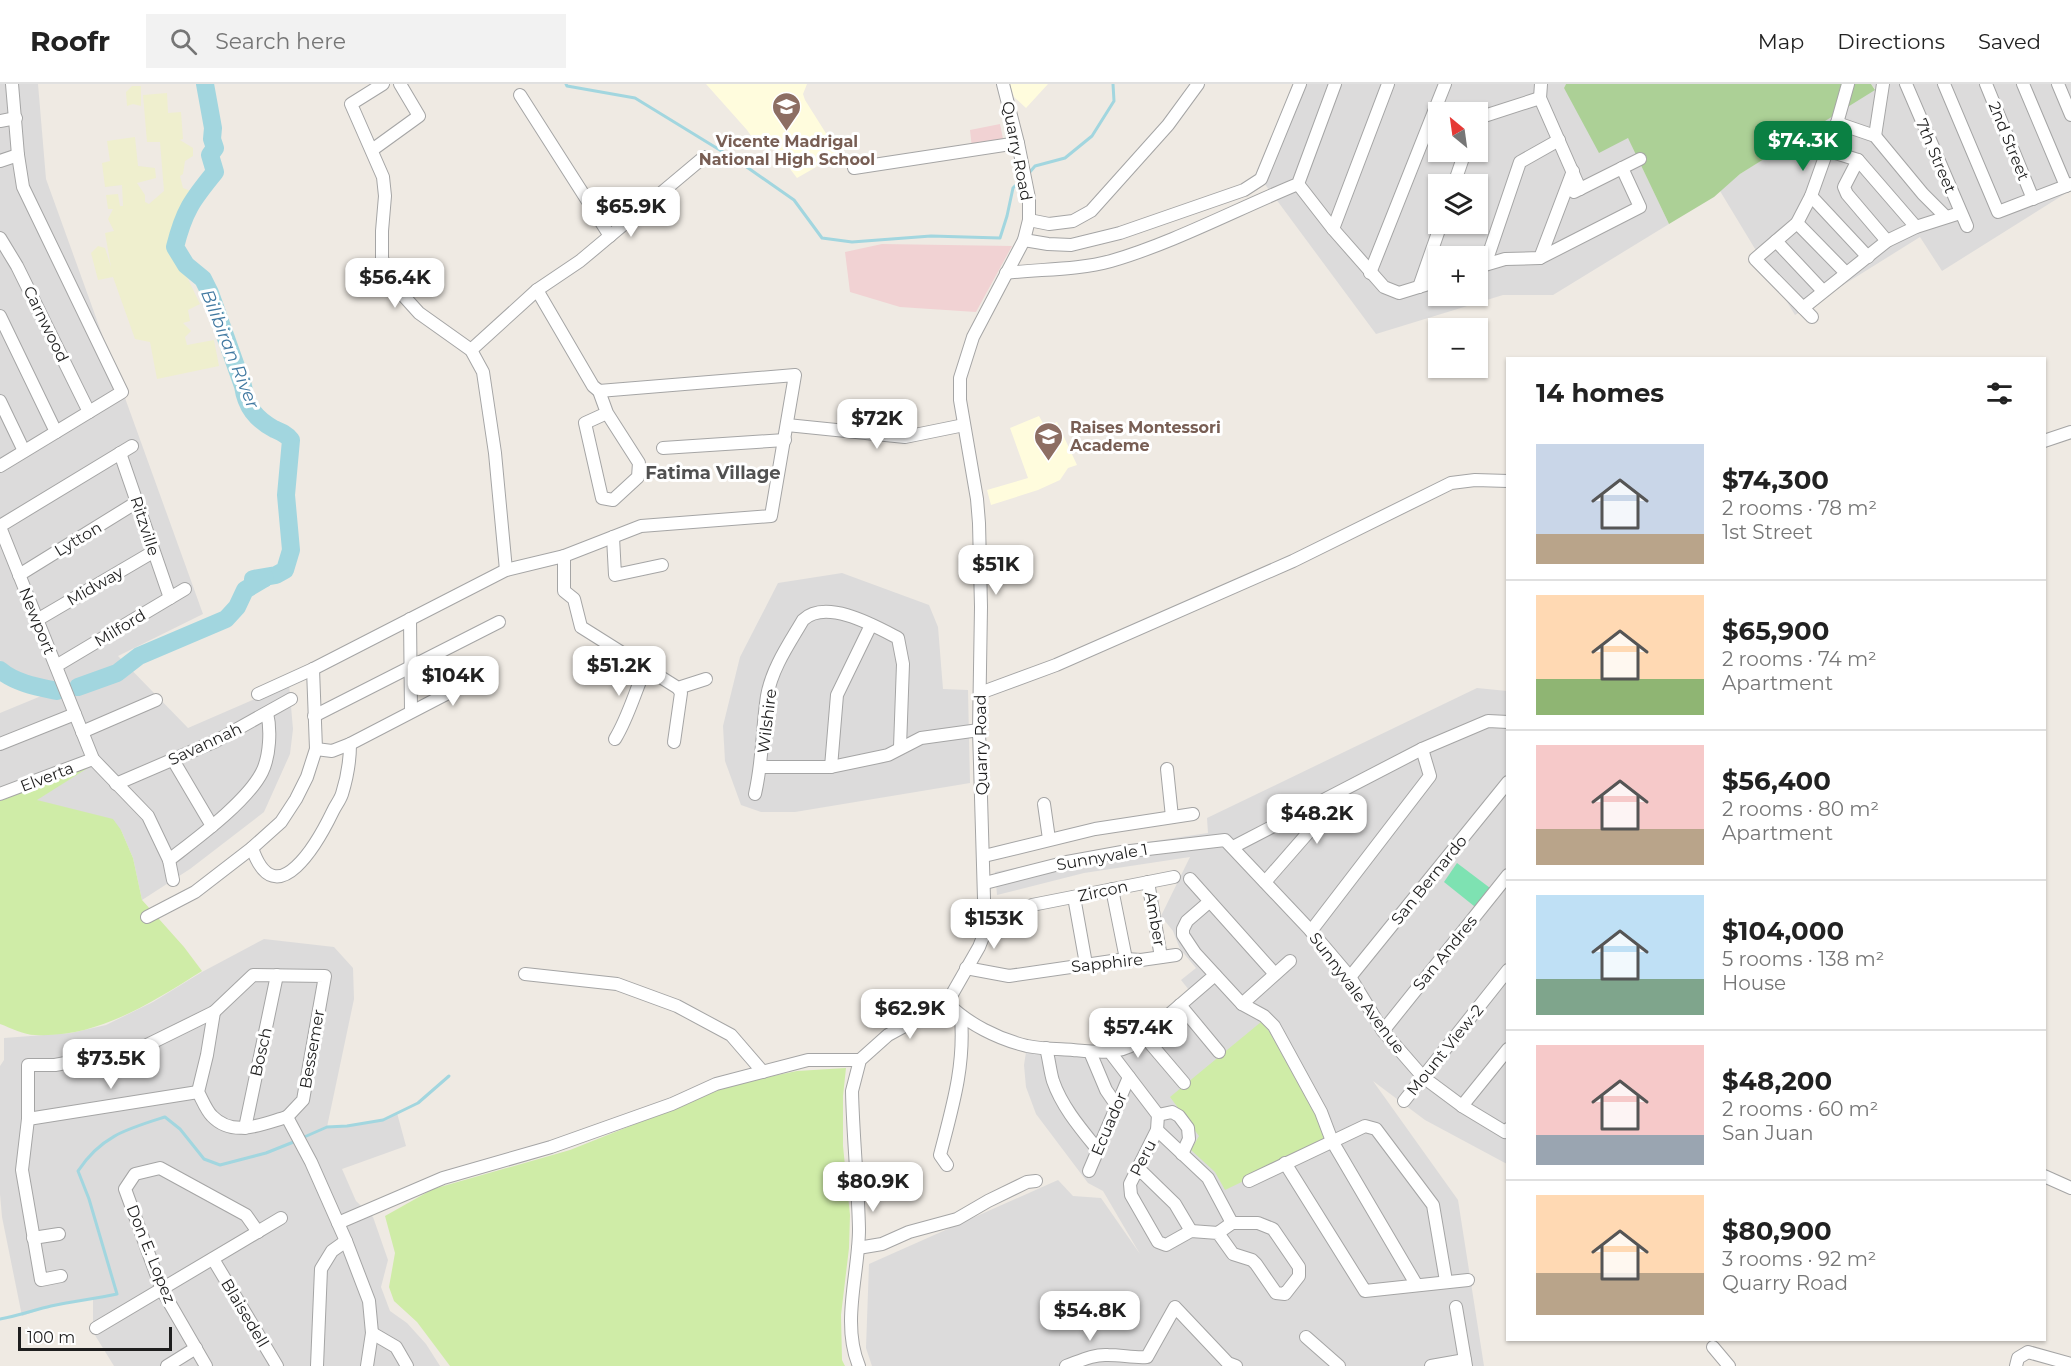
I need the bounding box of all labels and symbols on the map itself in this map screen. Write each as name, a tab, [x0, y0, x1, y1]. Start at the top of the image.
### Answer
school or university icon: Vicente Madrigal National High School	[771, 90, 803, 132]
street label: 2nd Street	[1985, 99, 2034, 184]
street label: Quarry Road	[998, 100, 1036, 202]
north arrow	[1428, 102, 1488, 162]
street label: 7th Street	[1912, 116, 1960, 197]
pin: $74.3K	[1754, 121, 1852, 172]
place label: Vicente Madrigal National High School	[699, 132, 875, 169]
pin: $65.9K	[582, 187, 680, 238]
pin: $56.4K	[346, 258, 444, 309]
street label: Carnwood	[19, 283, 73, 365]
water label: Bilibiran River	[196, 286, 264, 413]
pin: $72K	[841, 399, 913, 450]
place label: Raises Montessori Academe	[1069, 418, 1221, 455]
school or university icon: Raises Montessori Academe	[1033, 420, 1065, 462]
district label: Fatima Village	[645, 462, 781, 484]
street label: Ritzville	[126, 494, 164, 558]
street label: Lytton	[51, 518, 105, 560]
pin: $51K	[960, 545, 1032, 596]
street label: Midway	[63, 562, 127, 610]
street label: Newport	[15, 585, 59, 658]
street label: Milford	[91, 605, 149, 651]
pin: $51.2K	[570, 646, 668, 697]
pin: $104K	[411, 656, 495, 707]
street label: Wilshire	[754, 688, 780, 754]
street label: Quarry Road	[971, 694, 991, 796]
street label: Savannah	[165, 719, 245, 769]
street label: Elverta	[18, 758, 76, 796]
pin: $48.2K	[1268, 794, 1366, 845]
street label: San Bernardo	[1387, 831, 1471, 929]
street label: Sunnyvale 1	[1055, 840, 1149, 874]
street label: Zircon	[1076, 876, 1130, 906]
street label: Amber	[1141, 890, 1169, 948]
pin: $153K	[952, 899, 1036, 950]
street label: San Andres	[1409, 911, 1481, 994]
street label: Sunnyvale Avenue	[1305, 929, 1409, 1057]
street label: Sapphire	[1070, 950, 1144, 976]
pin: $62.9K	[861, 989, 959, 1040]
street label: Mount View-2	[1403, 1001, 1487, 1099]
street label: Bessemer	[296, 1008, 328, 1090]
pin: $57.4K	[1089, 1008, 1187, 1059]
street label: Bosch	[246, 1026, 276, 1078]
pin: $73.5K	[62, 1039, 160, 1090]
street label: Ecuador	[1087, 1089, 1131, 1159]
street label: Peru	[1126, 1137, 1160, 1179]
pin: $80.9K	[824, 1162, 922, 1213]
street label: Don E. Lopez	[123, 1202, 179, 1306]
street label: Blaisedell	[217, 1275, 273, 1351]
pin: $54.8K	[1041, 1291, 1139, 1342]
scale bar	[18, 1324, 172, 1352]

